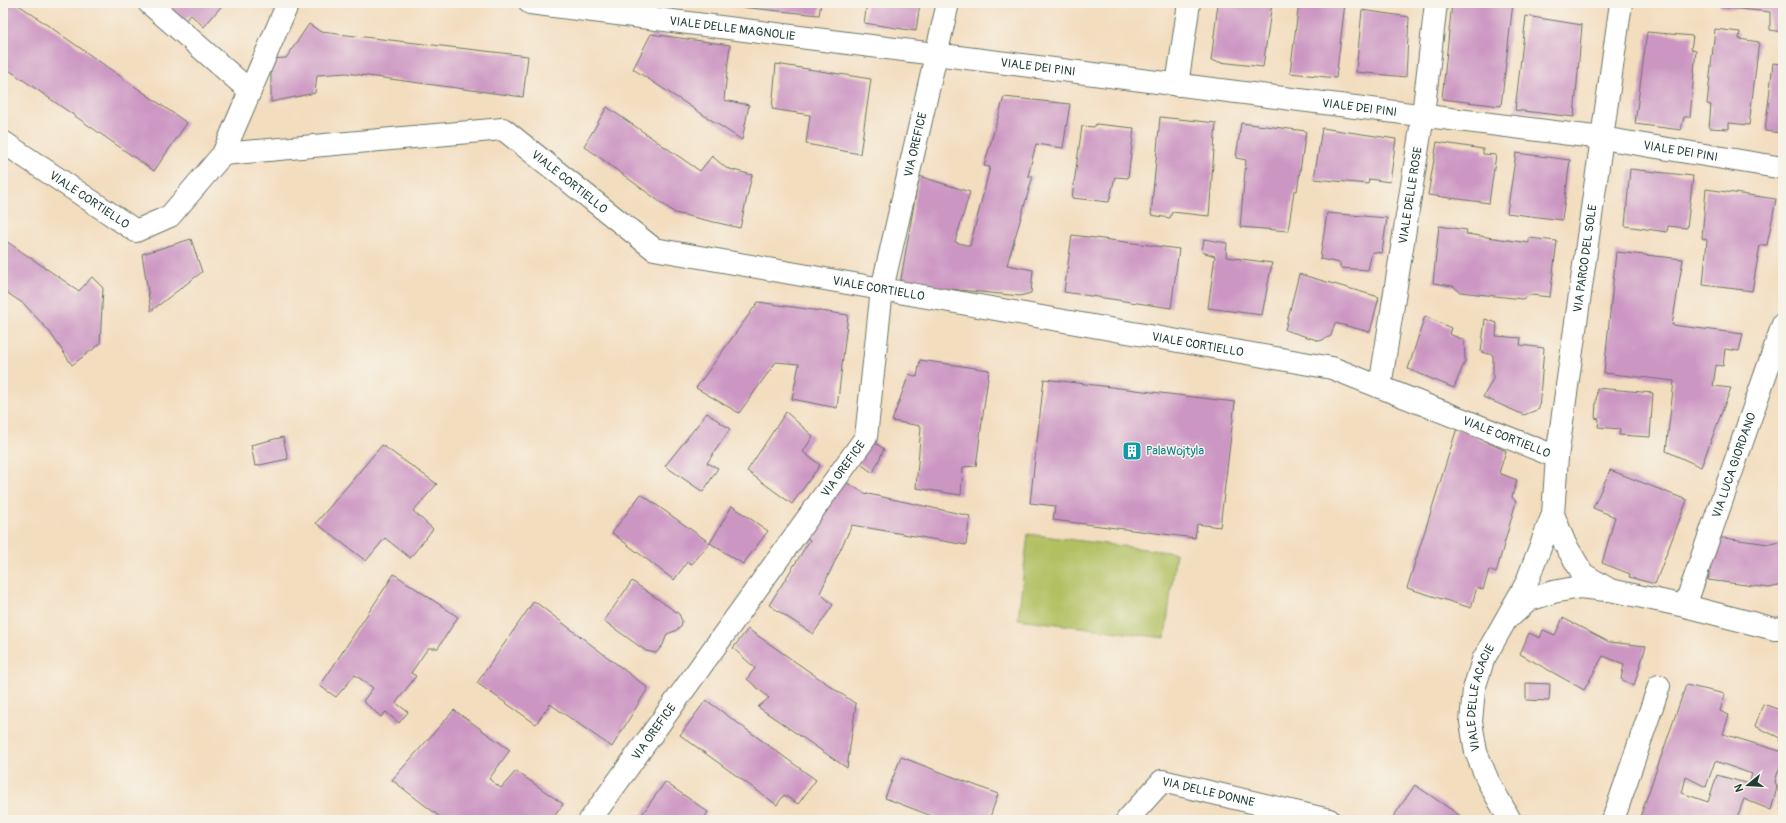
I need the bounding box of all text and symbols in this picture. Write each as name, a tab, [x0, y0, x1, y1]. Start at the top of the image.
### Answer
street label: VIALE DELLE MAGNOLIE	[669, 13, 796, 44]
street label: VIALE DEI PINI	[1000, 55, 1076, 79]
street label: VIALE DEI PINI	[1321, 95, 1398, 120]
street label: VIA OREFICE	[901, 111, 930, 179]
street label: VIALE DEI PINI	[1642, 137, 1719, 165]
street label: VIALE DELLE ROSE	[1395, 146, 1425, 245]
street label: VIALE CORTIELLO	[528, 147, 611, 217]
street label: VIALE CORTIELLO	[47, 168, 133, 232]
street label: VIA PARCO DEL SOLE	[1570, 203, 1600, 314]
street label: VIALE CORTIELLO	[831, 273, 926, 304]
street label: VIALE CORTIELLO	[1151, 329, 1245, 360]
street label: VIA LUCA GIORDANO	[1709, 410, 1759, 520]
street label: VIALE CORTIELLO	[1460, 413, 1553, 461]
street label: VIA OREFICE	[818, 438, 869, 500]
building icon: PalaWojtyla	[1121, 440, 1143, 462]
place label: PalaWojtyla	[1146, 444, 1204, 459]
street label: VIALE DELLE ACACIE	[1463, 641, 1498, 753]
street label: VIA OREFICE	[628, 700, 679, 763]
north arrow	[1728, 765, 1768, 805]
street label: VIA DELLE DONNE	[1160, 774, 1256, 810]
text: N	[1731, 782, 1746, 793]

